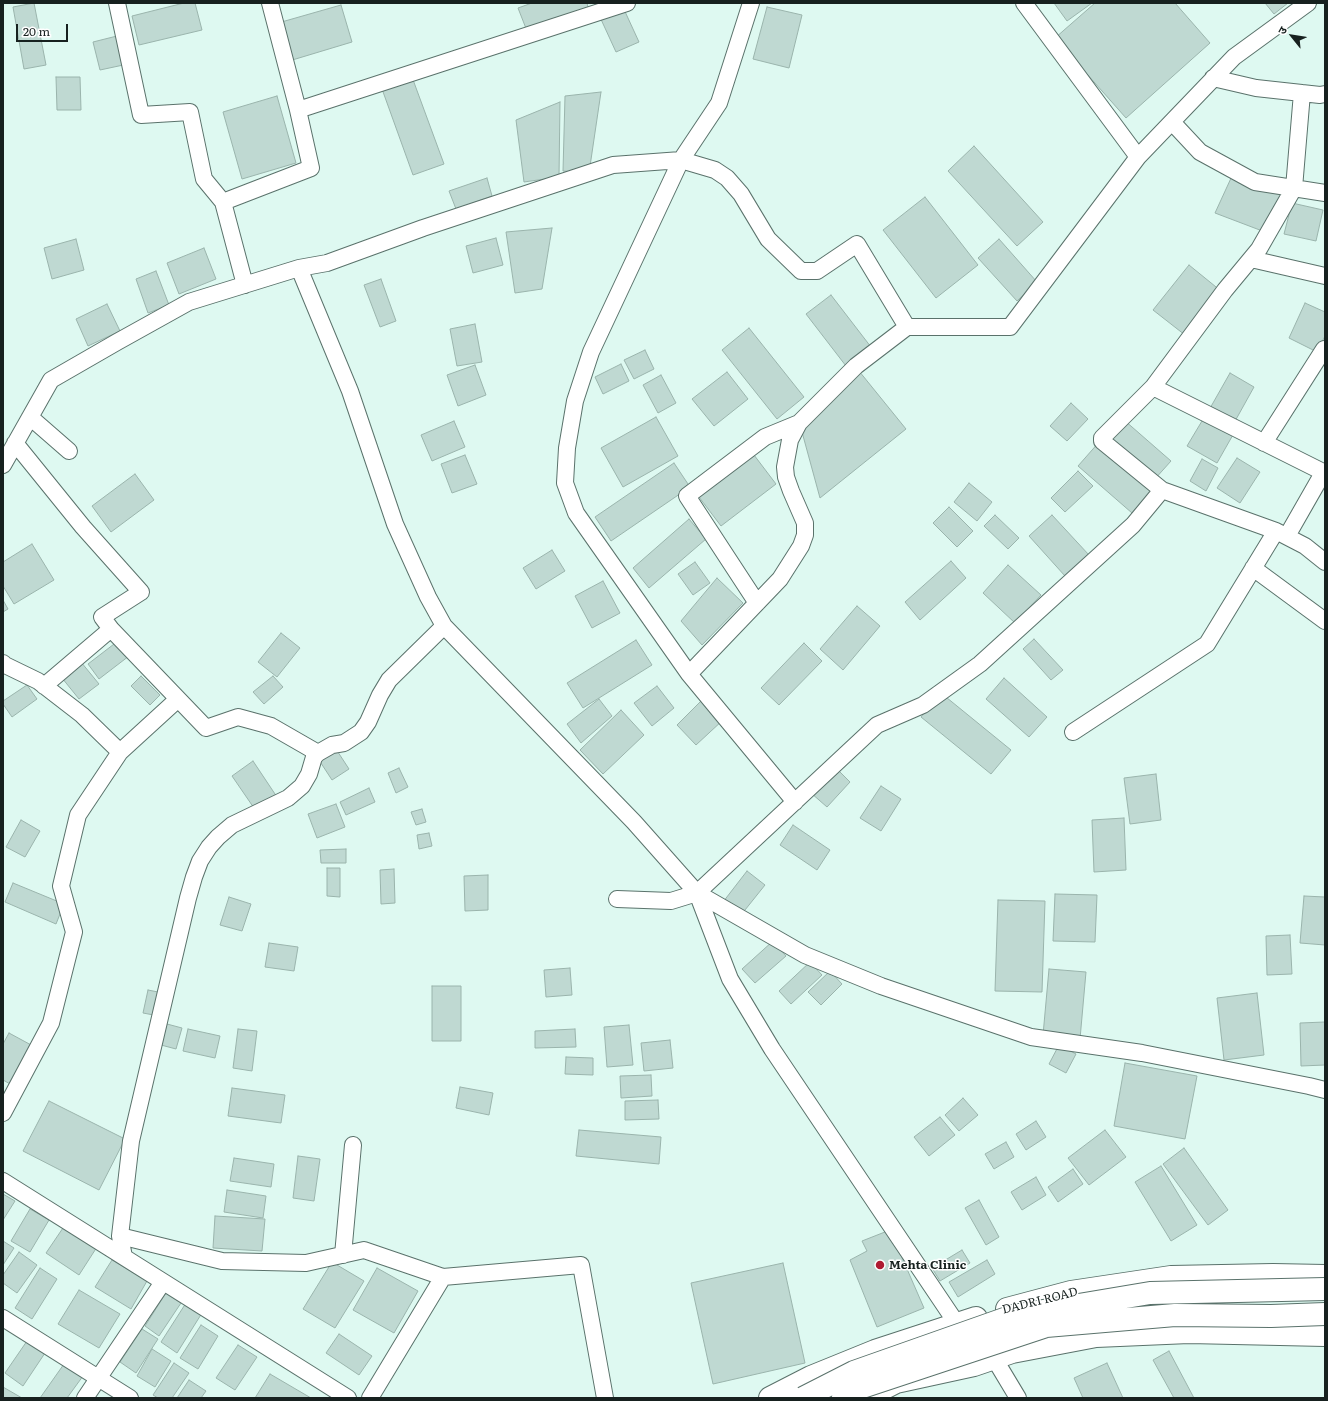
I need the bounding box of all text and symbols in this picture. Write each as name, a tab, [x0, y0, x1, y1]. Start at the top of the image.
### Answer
scale bar	[18, 16, 70, 42]
north arrow	[1272, 16, 1312, 56]
text: 20 m	[23, 22, 50, 40]
text: उ	[1273, 23, 1290, 37]
place label: Mehta Clinic	[889, 1258, 966, 1272]
marker: Mehta Clinic	[874, 1259, 886, 1271]
street label: DADRI ROAD	[1001, 1285, 1079, 1317]

